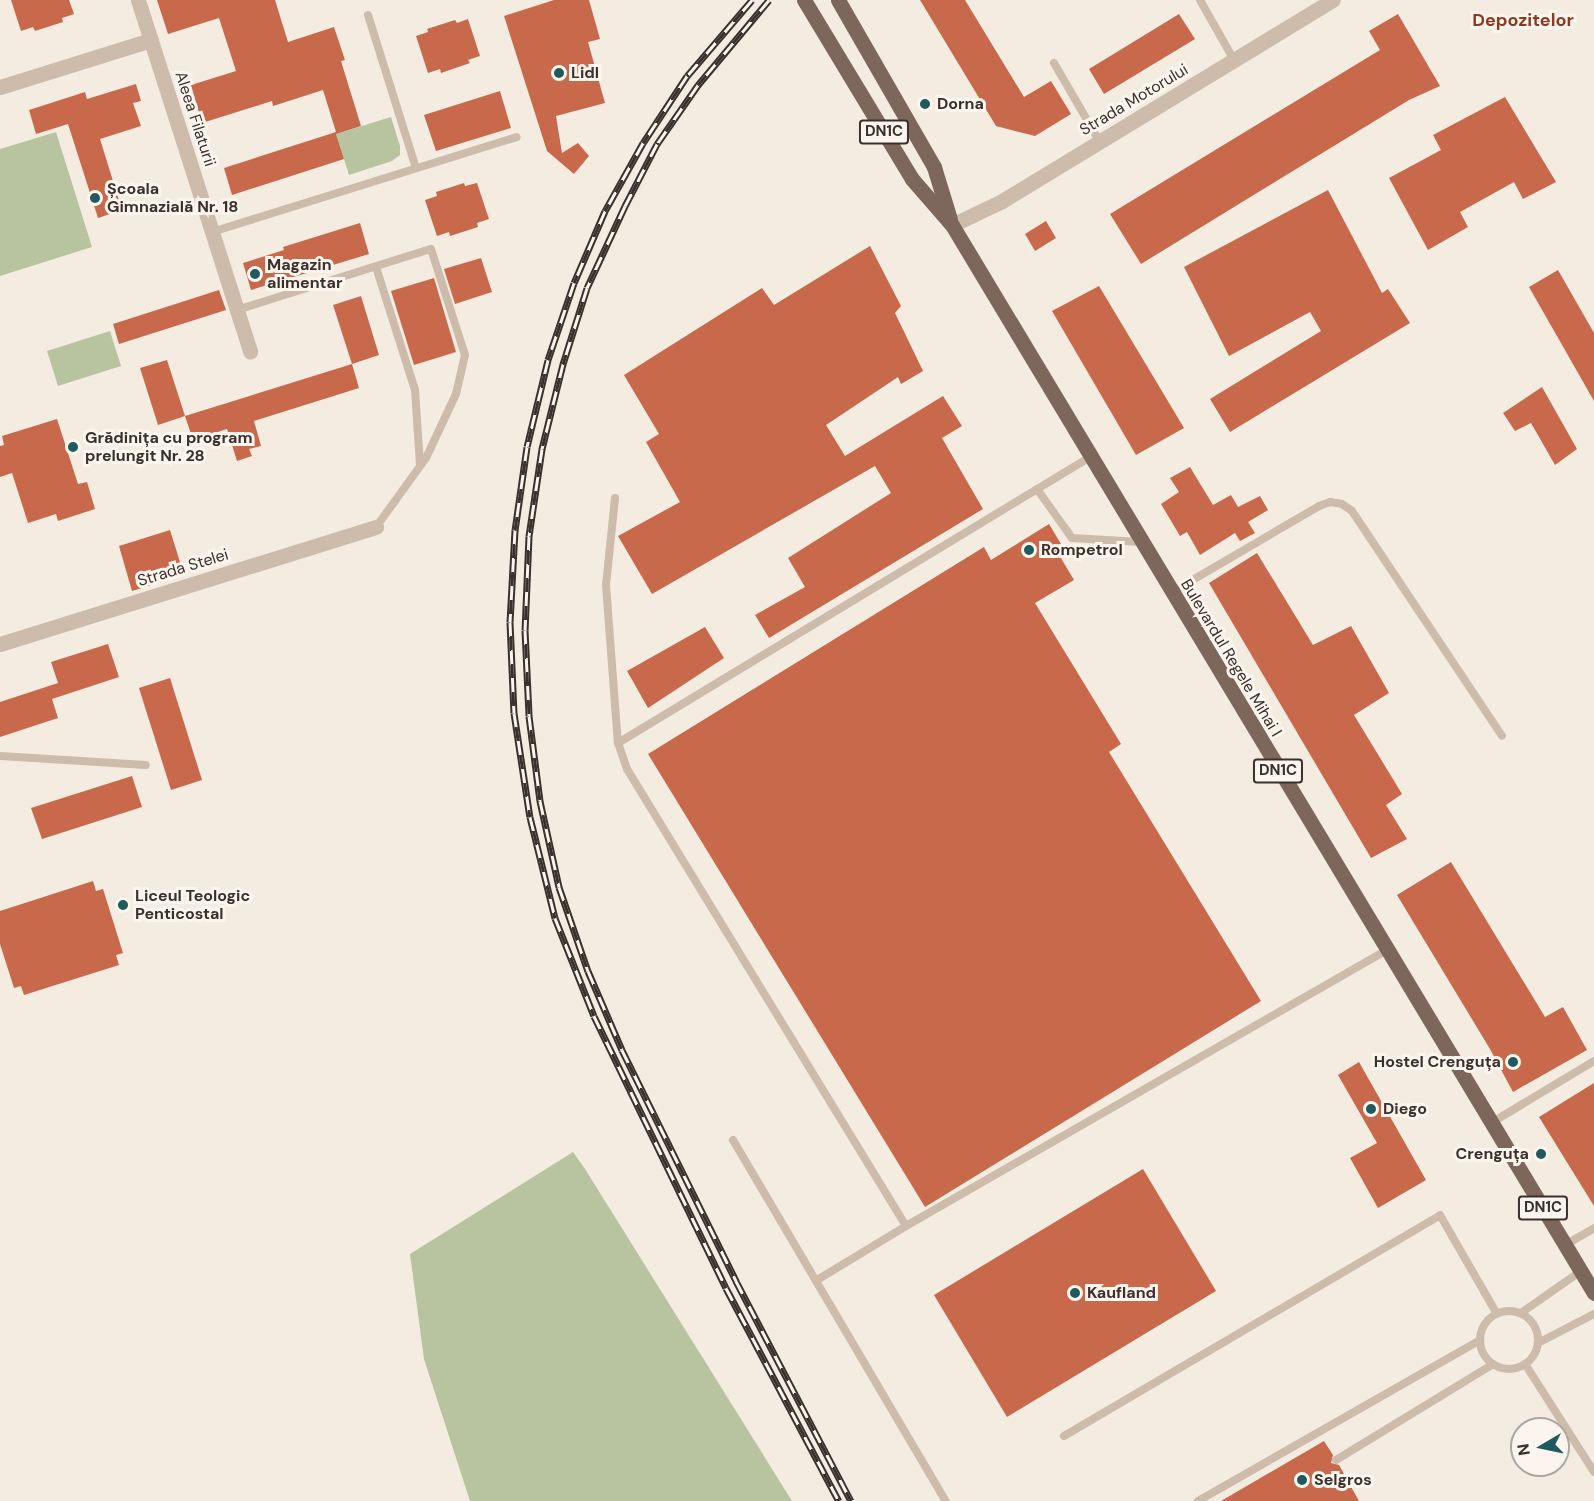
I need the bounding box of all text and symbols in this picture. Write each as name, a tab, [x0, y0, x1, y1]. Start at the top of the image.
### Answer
district label: Depozitelor	[1472, 9, 1574, 31]
street label: Strada Motorului	[1076, 60, 1192, 140]
place label: Lidl	[571, 63, 599, 83]
marker: Lidl	[552, 66, 566, 80]
street label: Aleea Filaturii	[171, 69, 219, 169]
place label: Dorna	[937, 94, 984, 114]
marker: Dorna	[918, 97, 932, 111]
road number: DN1C	[858, 120, 910, 144]
place label: Școala Gimnazială Nr. 18	[107, 179, 238, 217]
marker: Școala Gimnazială Nr. 18	[88, 191, 102, 205]
place label: Magazin alimentar	[267, 255, 342, 293]
marker: Magazin alimentar	[248, 267, 262, 281]
place label: Grădinița cu program prelungit Nr. 28	[85, 428, 253, 466]
marker: Grădinița cu program prelungit Nr. 28	[66, 440, 80, 454]
place label: Rompetrol	[1041, 540, 1123, 560]
marker: Rompetrol	[1022, 543, 1036, 557]
street label: Strada Stelei	[135, 545, 231, 591]
street label: Bulevardul Regele Mihai I	[1176, 576, 1286, 740]
road number: DN1C	[1252, 759, 1304, 783]
place label: Liceul Teologic Penticostal	[135, 886, 250, 924]
marker: Liceul Teologic Penticostal	[116, 898, 130, 912]
place label: Hostel Crenguța	[1374, 1052, 1501, 1072]
marker: Hostel Crenguța	[1506, 1055, 1520, 1069]
place label: Diego	[1383, 1099, 1427, 1119]
marker: Diego	[1364, 1102, 1378, 1116]
place label: Crenguța	[1456, 1144, 1529, 1164]
marker: Crenguța	[1534, 1147, 1548, 1161]
road number: DN1C	[1518, 1196, 1568, 1220]
place label: Kaufland	[1087, 1283, 1156, 1303]
marker: Kaufland	[1068, 1286, 1082, 1300]
north arrow	[1510, 1417, 1570, 1477]
text: N	[1512, 1442, 1535, 1457]
place label: Selgros	[1314, 1470, 1372, 1490]
marker: Selgros	[1295, 1473, 1309, 1487]

